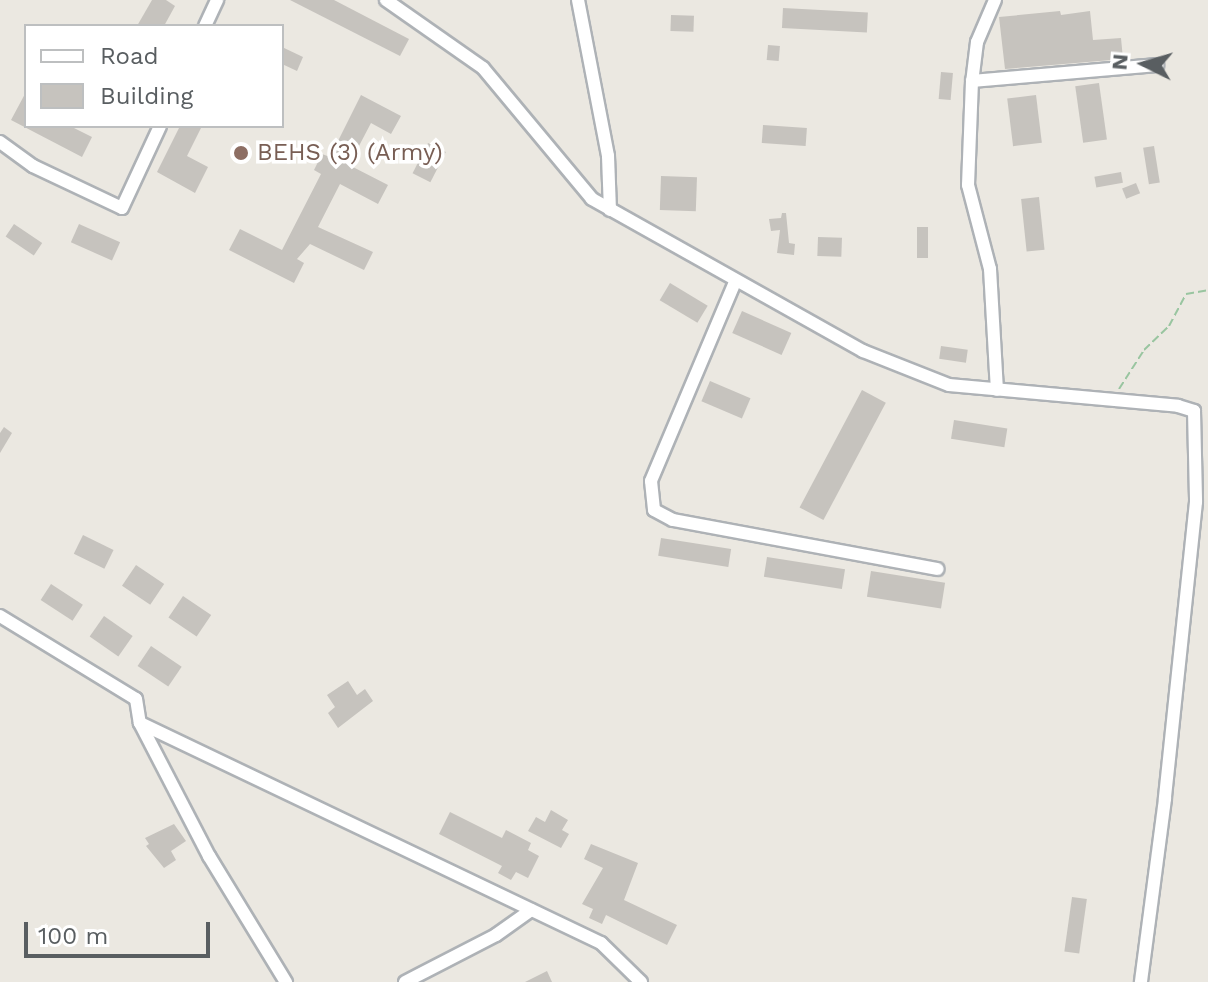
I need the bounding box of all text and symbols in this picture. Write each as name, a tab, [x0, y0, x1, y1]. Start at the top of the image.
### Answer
legend	[24, 24, 284, 128]
north arrow	[1104, 24, 1184, 104]
text: Road	[100, 42, 159, 70]
text: N	[1106, 53, 1133, 71]
text: Building	[100, 82, 193, 110]
place label: BEHS (3) (Army)	[257, 139, 443, 167]
marker: BEHS (3) (Army)	[232, 144, 250, 162]
scale bar	[28, 906, 214, 956]
text: 100 m	[38, 922, 108, 950]

